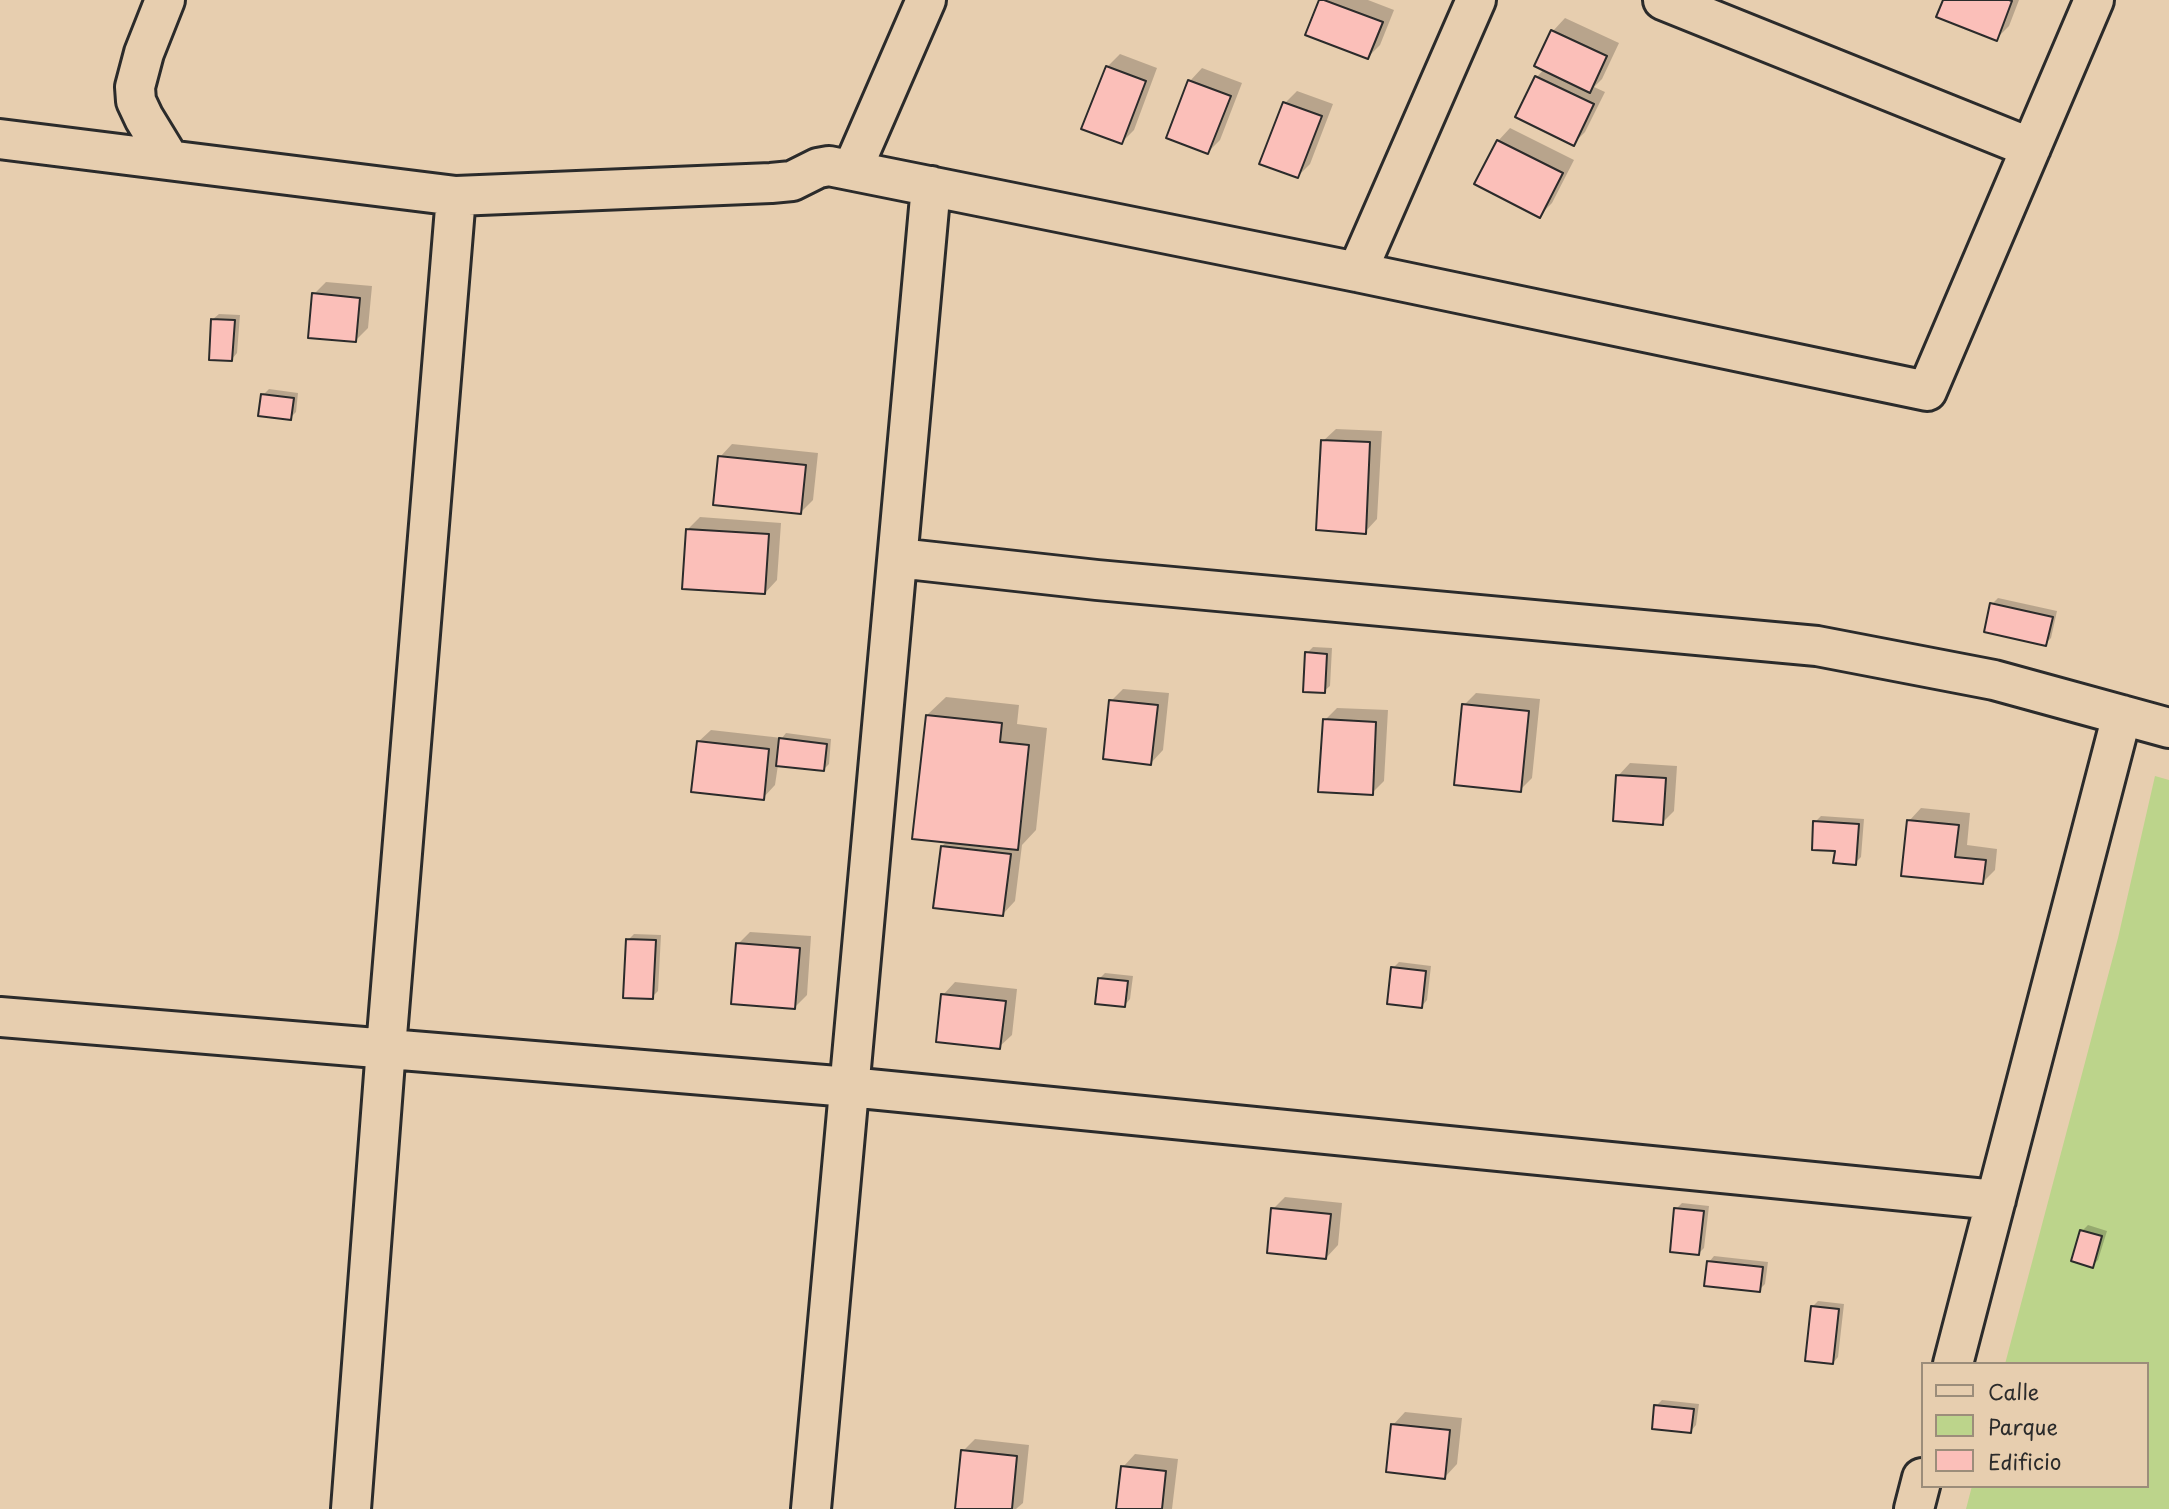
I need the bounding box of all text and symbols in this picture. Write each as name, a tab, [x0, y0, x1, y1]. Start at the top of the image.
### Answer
legend	[1920, 1362, 2148, 1488]
text: Calle	[1988, 1375, 2039, 1407]
text: Parque	[1988, 1410, 2058, 1442]
text: Edificio	[1988, 1445, 2061, 1477]

